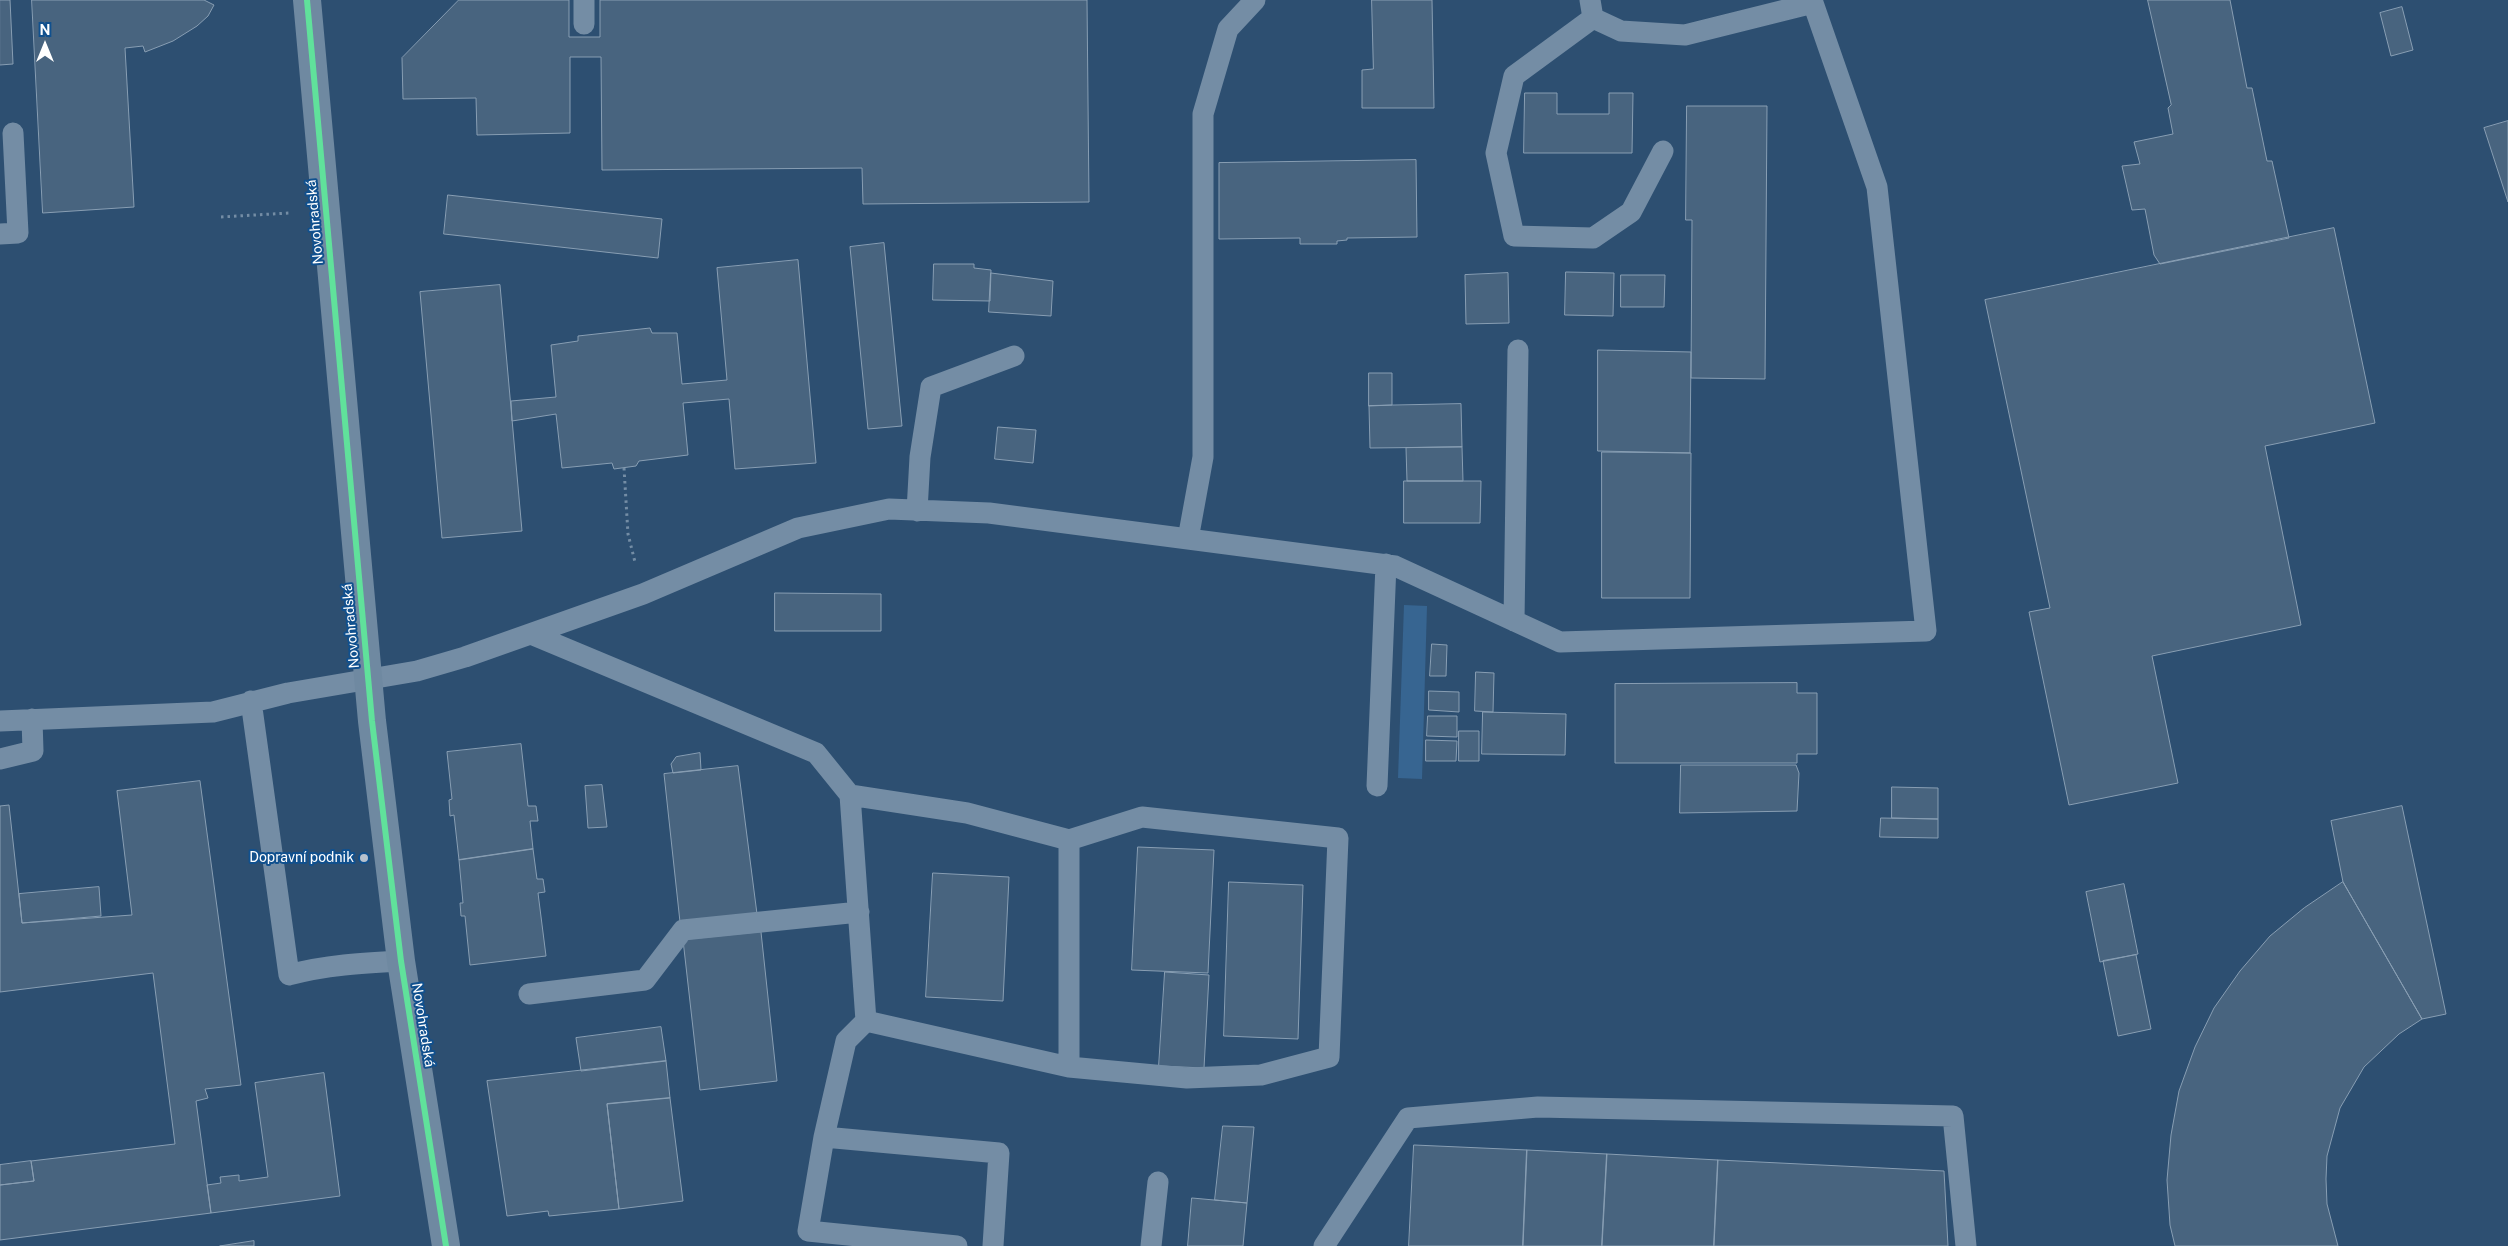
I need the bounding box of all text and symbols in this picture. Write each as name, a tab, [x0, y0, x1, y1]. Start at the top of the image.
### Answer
north arrow	[20, 20, 70, 70]
text: N	[40, 22, 50, 38]
street label: Novohradská	[303, 179, 327, 265]
street label: Novohradská	[339, 583, 363, 669]
place label: Dopravní podnik	[249, 850, 354, 866]
marker: Dopravní podnik	[358, 852, 370, 864]
street label: Novohradská	[408, 982, 438, 1068]

